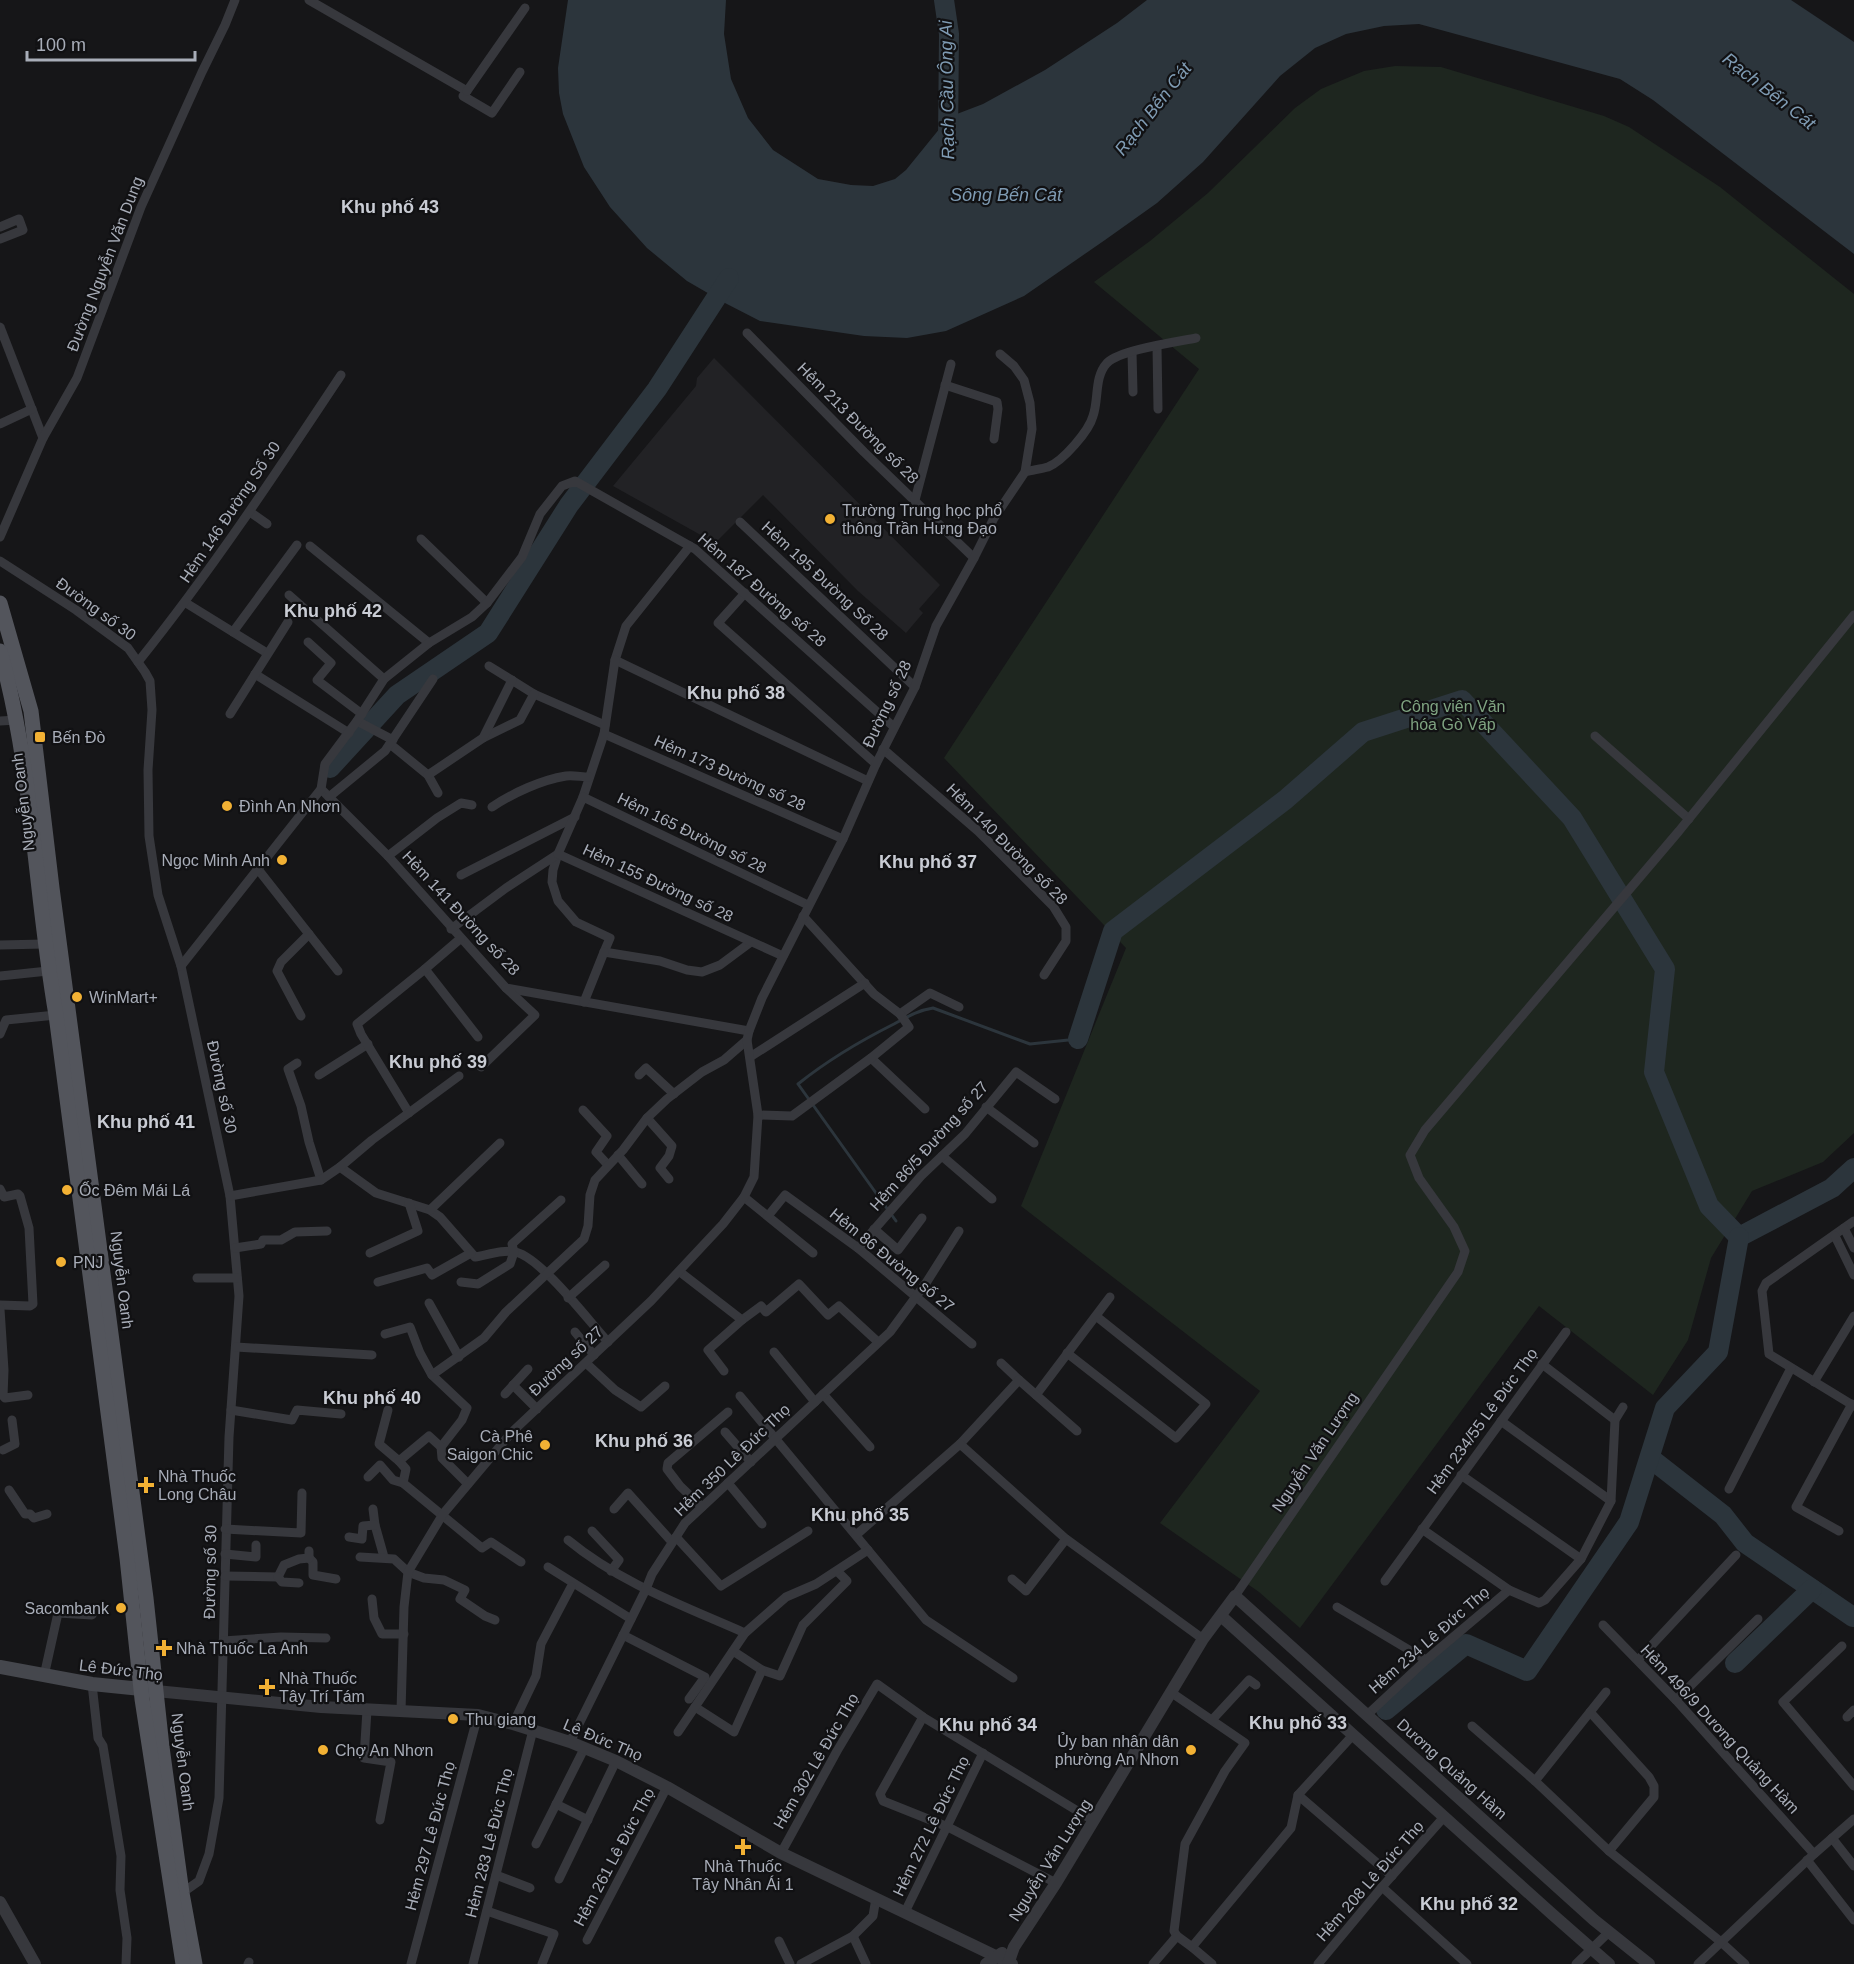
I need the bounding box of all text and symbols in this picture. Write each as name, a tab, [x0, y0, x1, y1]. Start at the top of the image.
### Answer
water label: Rạch Cầu Ông Ai	[935, 19, 958, 160]
scale bar	[27, 24, 195, 62]
text: 100 m	[36, 35, 86, 55]
water label: Rạch Bến Cát	[1719, 49, 1820, 134]
water label: Rạch Bến Cát	[1111, 58, 1196, 159]
street label: Đường Nguyễn Văn Dung	[63, 174, 146, 354]
water label: Sông Bến Cát	[950, 185, 1063, 205]
district label: Khu phố 43	[341, 197, 439, 217]
street label: Hẻm 213 Đường số 28	[794, 359, 922, 487]
street label: Hẻm 146 Đường Số 30	[176, 438, 284, 586]
place label: Trường Trung học phổ thông Trần Hưng Đạo	[842, 502, 1002, 537]
marker: Trường Trung học phổ thông Trần Hưng Đạo	[823, 512, 837, 526]
street label: Hẻm 195 Đường Số 28	[758, 518, 892, 644]
street label: Hẻm 187 Đường số 28	[695, 530, 829, 650]
street label: Đường số 30	[53, 574, 139, 644]
district label: Khu phố 42	[284, 601, 382, 621]
street label: Đường số 28	[859, 658, 915, 750]
district label: Khu phố 38	[687, 683, 785, 703]
park label: Công viên Văn hóa Gò Vấp	[1401, 698, 1505, 733]
place label: Bến Đò	[52, 729, 105, 746]
marker: Bến Đò	[33, 730, 47, 744]
street label: Hẻm 173 Đường số 28	[652, 732, 808, 814]
street label: Nguyễn Oanh	[8, 752, 37, 852]
street label: Hẻm 140 Đường số 28	[943, 780, 1071, 908]
street label: Hẻm 165 Đường số 28	[615, 790, 769, 877]
place label: Đình An Nhơn	[239, 798, 340, 815]
marker: Đình An Nhơn	[220, 799, 234, 813]
street label: Hẻm 155 Đường số 28	[580, 841, 736, 925]
street label: Hẻm 141 Đường số 28	[399, 847, 523, 979]
place label: Ngọc Minh Anh	[161, 852, 270, 869]
district label: Khu phố 37	[879, 852, 977, 872]
marker: Ngọc Minh Anh	[275, 853, 289, 867]
place label: WinMart+	[89, 989, 158, 1006]
marker: WinMart+	[70, 990, 84, 1004]
street label: Đường số 30	[204, 1039, 240, 1135]
district label: Khu phố 39	[389, 1052, 487, 1072]
street label: Hẻm 86/5 Đường số 27	[866, 1078, 992, 1214]
district label: Khu phố 41	[97, 1112, 195, 1132]
place label: Ốc Đêm Mái Lá	[79, 1180, 190, 1199]
marker: Ốc Đêm Mái Lá	[60, 1183, 74, 1197]
street label: Hẻm 86 Đường số 27	[827, 1205, 958, 1315]
street label: Nguyễn Oanh	[108, 1230, 137, 1330]
place label: PNJ	[73, 1254, 103, 1271]
marker: PNJ	[54, 1255, 68, 1269]
street label: Đường số 27	[526, 1323, 606, 1399]
street label: Hẻm 234/55 Lê Đức Thọ	[1423, 1345, 1541, 1497]
district label: Khu phố 40	[323, 1388, 421, 1408]
street label: Nguyễn Văn Lượng	[1268, 1388, 1361, 1515]
street label: Hẻm 350 Lê Đức Thọ	[671, 1400, 793, 1519]
place label: Cà Phê Saigon Chic	[447, 1428, 533, 1463]
district label: Khu phố 36	[595, 1431, 693, 1451]
marker: Cà Phê Saigon Chic	[538, 1438, 552, 1452]
place label: Nhà Thuốc Long Châu	[158, 1468, 236, 1503]
marker: Nhà Thuốc Long Châu	[139, 1478, 153, 1492]
district label: Khu phố 35	[811, 1505, 909, 1525]
street label: Đường số 30	[201, 1525, 219, 1619]
street label: Hẻm 234 Lê Đức Thọ	[1365, 1583, 1493, 1697]
place label: Sacombank	[25, 1600, 110, 1617]
marker: Sacombank	[114, 1601, 128, 1615]
place label: Nhà Thuốc La Anh	[176, 1640, 308, 1657]
marker: Nhà Thuốc La Anh	[157, 1641, 171, 1655]
street label: Hẻm 496/9 Dương Quảng Hàm	[1637, 1641, 1803, 1817]
street label: Lê Đức Thọ	[78, 1656, 164, 1684]
place label: Nhà Thuốc Tây Trí Tám	[279, 1670, 365, 1705]
marker: Nhà Thuốc Tây Trí Tám	[260, 1680, 274, 1694]
street label: Hẻm 302 Lê Đức Thọ	[770, 1690, 862, 1832]
place label: Thu giang	[465, 1711, 536, 1728]
street label: Nguyễn Oanh	[169, 1712, 198, 1812]
marker: Thu giang	[446, 1712, 460, 1726]
district label: Khu phố 33	[1249, 1713, 1347, 1733]
district label: Khu phố 34	[939, 1715, 1037, 1735]
street label: Dương Quảng Hàm	[1394, 1715, 1510, 1823]
street label: Lê Đức Thọ	[561, 1716, 645, 1764]
place label: Ủy ban nhân dân phường An Nhơn	[1055, 1732, 1179, 1768]
place label: Chợ An Nhơn	[335, 1742, 433, 1759]
marker: Chợ An Nhơn	[316, 1743, 330, 1757]
marker: Ủy ban nhân dân phường An Nhơn	[1184, 1743, 1198, 1757]
street label: Hẻm 272 Lê Đức Thọ	[890, 1753, 972, 1899]
street label: Hẻm 297 Lê Đức Thọ	[402, 1760, 458, 1912]
street label: Hẻm 283 Lê Đức Thọ	[462, 1766, 516, 1920]
street label: Hẻm 261 Lê Đức Thọ	[570, 1785, 658, 1929]
street label: Nguyễn Văn Lượng	[1005, 1795, 1094, 1924]
street label: Hẻm 208 Lê Đức Thọ	[1313, 1817, 1427, 1945]
marker: Nhà Thuốc Tây Nhân Ái 1	[736, 1840, 750, 1854]
place label: Nhà Thuốc Tây Nhân Ái 1	[692, 1858, 794, 1893]
district label: Khu phố 32	[1420, 1894, 1518, 1914]

